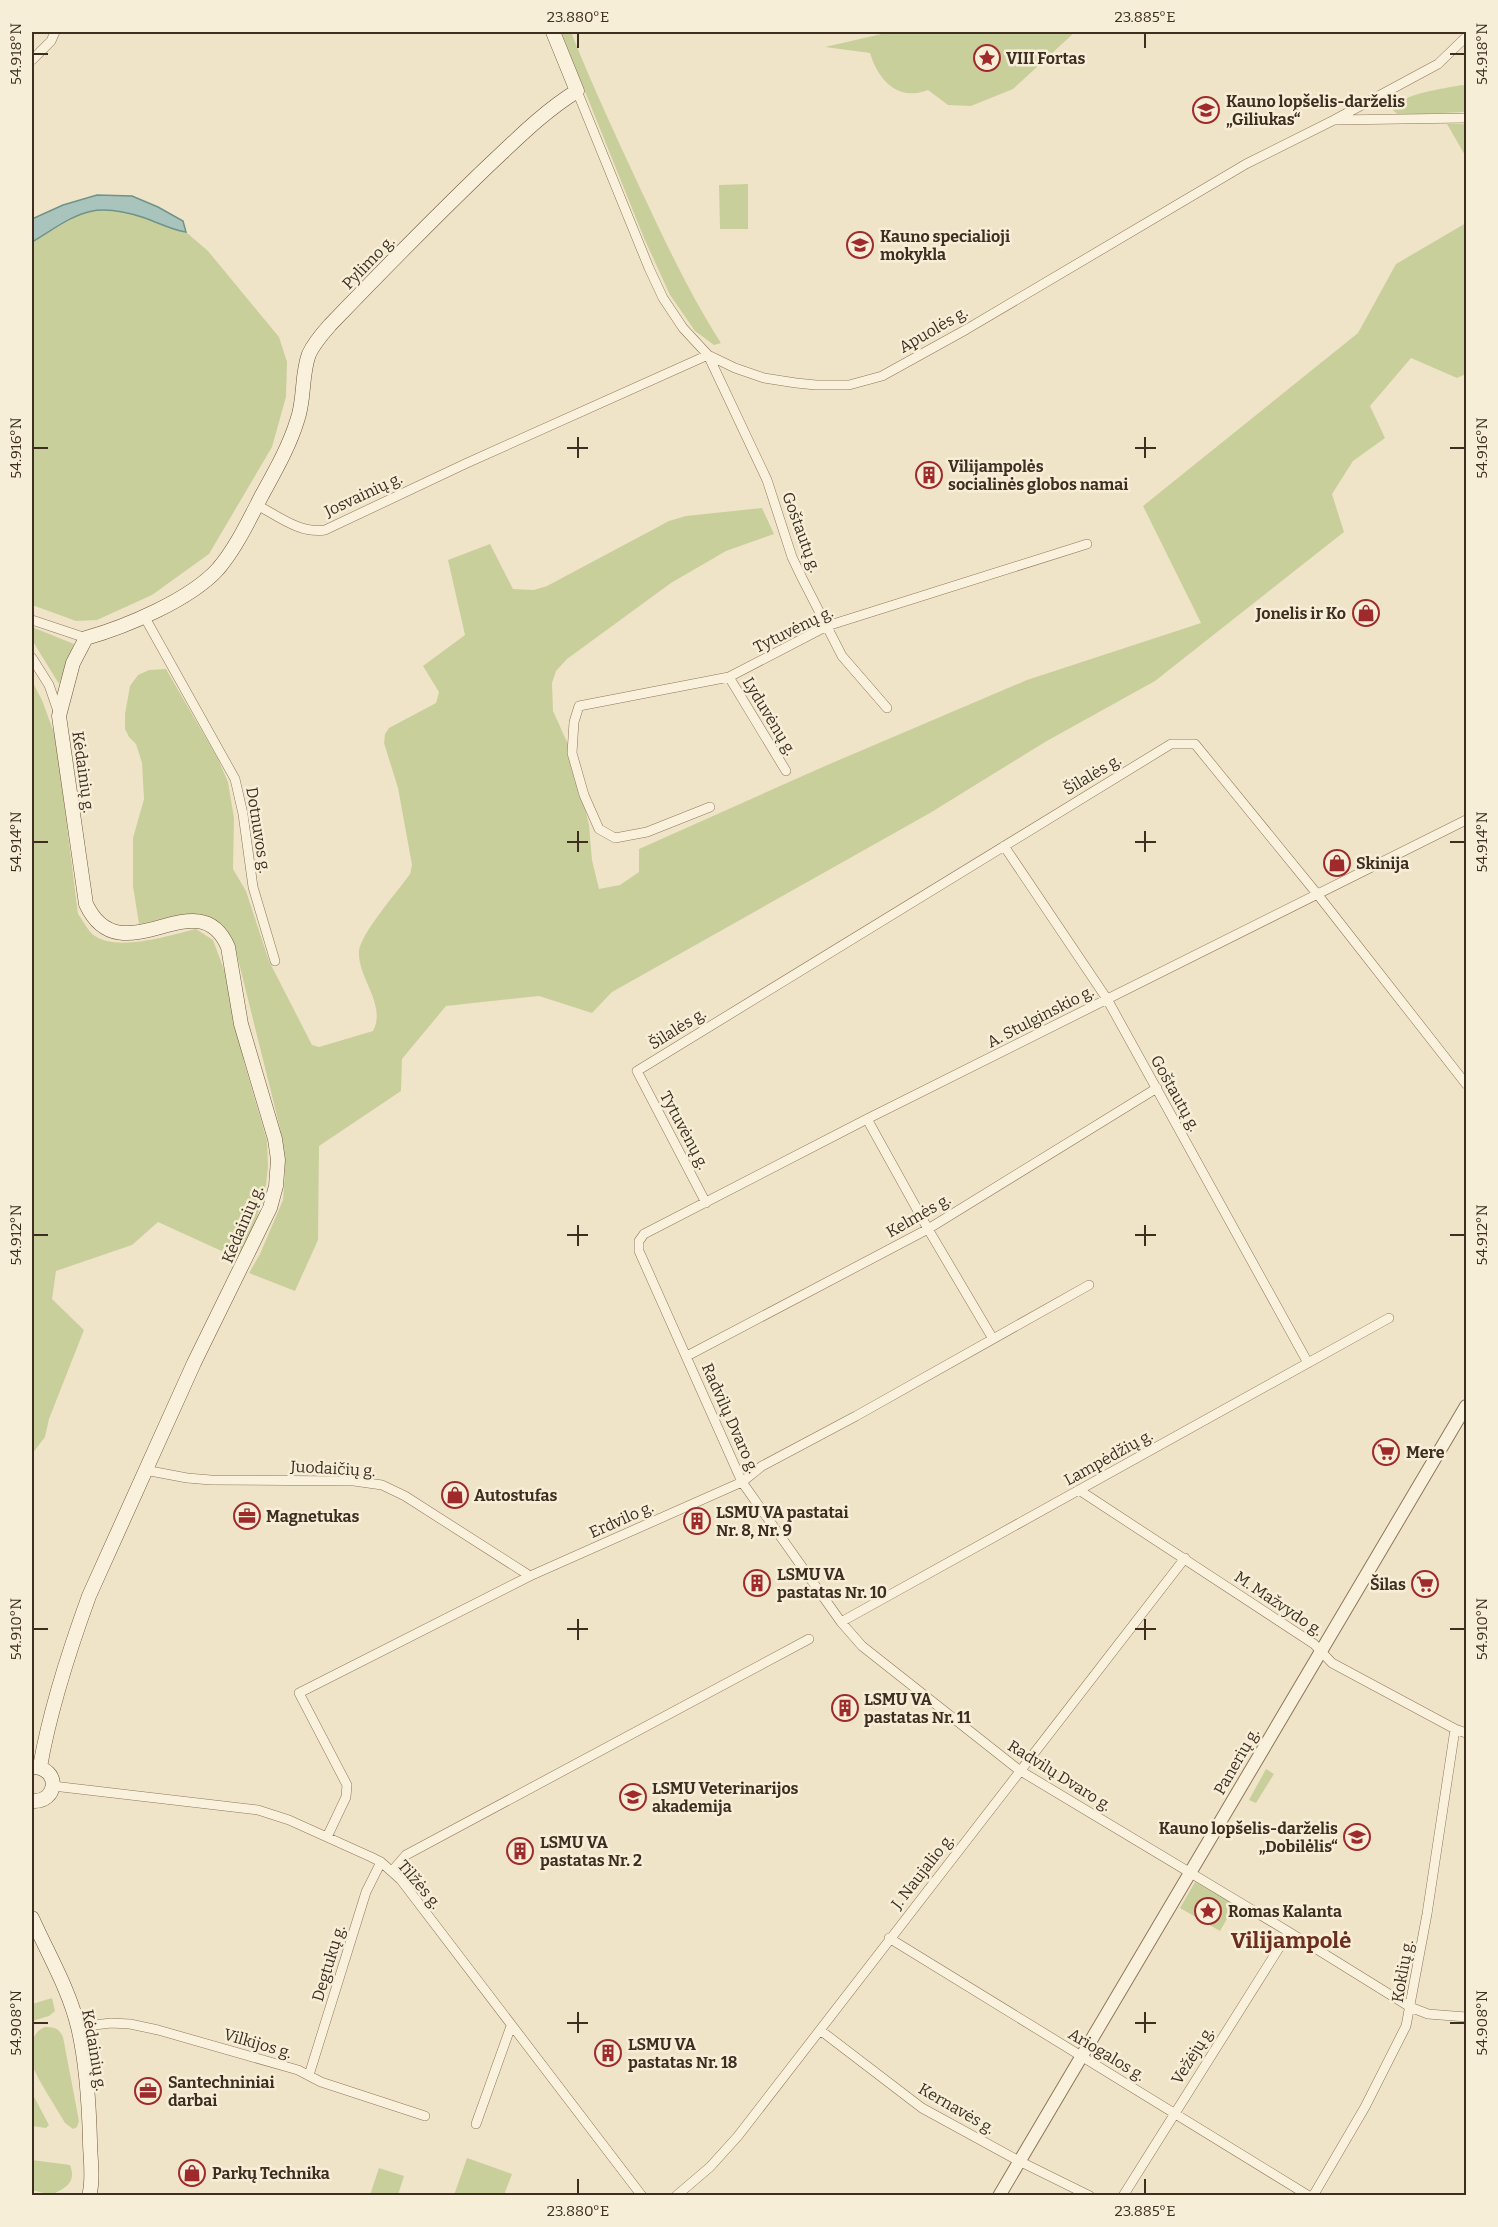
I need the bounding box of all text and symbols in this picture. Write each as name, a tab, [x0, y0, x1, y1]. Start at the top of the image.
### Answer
text: 23.880°E	[547, 8, 609, 26]
text: 23.885°E	[1115, 8, 1175, 26]
text: 54.918°N	[7, 23, 25, 85]
text: 54.918°N	[1473, 23, 1491, 85]
place icon: VIII Fortas	[972, 43, 1002, 73]
place label: VIII Fortas	[1006, 49, 1086, 68]
place label: Kauno lopšelis-darželis „Giliukas“	[1226, 92, 1405, 129]
school or university icon: Kauno lopšelis-darželis „Giliukas“	[1191, 95, 1221, 125]
place label: Kauno specialioji mokykla	[880, 227, 1010, 264]
school or university icon: Kauno specialioji mokykla	[845, 230, 875, 260]
street label: Pylimo g.	[338, 232, 398, 293]
street label: Apuolės g.	[895, 302, 971, 357]
text: 54.916°N	[7, 417, 25, 479]
text: 54.916°N	[1473, 417, 1491, 479]
place label: Vilijampolės socialinės globos namai	[948, 457, 1128, 494]
building icon: Vilijampolės socialinės globos namai	[914, 460, 944, 490]
street label: Josvainių g.	[320, 468, 405, 521]
street label: Goštautų g.	[778, 489, 825, 575]
shop icon: Jonelis ir Ko	[1351, 598, 1381, 628]
street label: Tytuvėnų g.	[750, 602, 836, 657]
place label: Jonelis ir Ko	[1255, 604, 1346, 623]
street label: Lyduvėnų g.	[739, 674, 800, 759]
street label: Kėdainių g.	[68, 730, 99, 814]
street label: Šilalės g.	[1060, 749, 1124, 799]
street label: Dotnuvos g.	[242, 786, 275, 874]
text: 54.914°N	[7, 811, 25, 873]
text: 54.914°N	[1473, 811, 1491, 873]
shop icon: Skinija	[1322, 848, 1352, 878]
place label: Skinija	[1356, 854, 1409, 873]
street label: A. Stulginskio g.	[984, 981, 1097, 1052]
street label: Šilalės g.	[645, 1003, 709, 1053]
street label: Goštautų g.	[1147, 1052, 1204, 1135]
street label: Tytuvėnų g.	[656, 1088, 713, 1173]
street label: Kėdainių g.	[218, 1182, 267, 1266]
street label: Kelmės g.	[883, 1189, 954, 1241]
text: 54.912°N	[7, 1204, 25, 1266]
text: 54.912°N	[1473, 1204, 1491, 1266]
street label: Radvilų Dvaro g.	[698, 1360, 763, 1476]
street label: Lampėdžių g.	[1061, 1425, 1156, 1490]
supermarket icon: Mere	[1371, 1437, 1401, 1467]
place label: Mere	[1406, 1443, 1445, 1462]
street label: Juodaičių g.	[289, 1457, 376, 1480]
shop icon: Autostufas	[440, 1480, 470, 1510]
place label: Autostufas	[474, 1486, 558, 1505]
street label: Erdvilo g.	[586, 1497, 656, 1542]
office icon: Magnetukas	[232, 1501, 262, 1531]
place label: LSMU VA pastatai Nr. 8, Nr. 9	[716, 1503, 849, 1540]
building icon: LSMU VA pastatai Nr. 8, Nr. 9	[682, 1506, 712, 1536]
place label: Magnetukas	[266, 1507, 359, 1526]
place label: LSMU VA pastatas Nr. 10	[777, 1565, 887, 1602]
street label: M. Mažvydo g.	[1231, 1567, 1326, 1640]
building icon: LSMU VA pastatas Nr. 10	[742, 1568, 772, 1598]
supermarket icon: Šilas	[1410, 1569, 1440, 1599]
place label: Šilas	[1370, 1574, 1406, 1594]
text: 54.910°N	[7, 1598, 25, 1660]
text: 54.910°N	[1473, 1598, 1491, 1660]
place label: LSMU VA pastatas Nr. 11	[864, 1690, 971, 1727]
building icon: LSMU VA pastatas Nr. 11	[830, 1693, 860, 1723]
street label: Panerių g.	[1210, 1725, 1263, 1798]
street label: Radvilų Dvaro g.	[1004, 1736, 1115, 1815]
place label: LSMU Veterinarijos akademija	[652, 1779, 799, 1816]
school or university icon: LSMU Veterinarijos akademija	[618, 1782, 648, 1812]
place label: Kauno lopšelis-darželis „Dobilėlis“	[1159, 1819, 1338, 1856]
school or university icon: Kauno lopšelis-darželis „Dobilėlis“	[1342, 1822, 1372, 1852]
street label: J. Naujalio g.	[887, 1830, 958, 1913]
place label: LSMU VA pastatas Nr. 2	[540, 1833, 642, 1870]
building icon: LSMU VA pastatas Nr. 2	[505, 1836, 535, 1866]
street label: Tilžės g.	[394, 1856, 446, 1913]
place icon: Romas Kalanta	[1193, 1896, 1223, 1926]
place label: Romas Kalanta	[1228, 1902, 1342, 1921]
street label: Degtukų g.	[308, 1923, 349, 2004]
district label: Vilijampolė	[1231, 1927, 1351, 1954]
street label: Koklių g.	[1388, 1938, 1417, 2004]
text: 54.908°N	[7, 1990, 25, 2056]
text: 54.908°N	[1473, 1990, 1491, 2056]
street label: Kėdainių g.	[78, 2008, 111, 2092]
street label: Vežėjų g.	[1167, 2023, 1218, 2088]
street label: Ariogalos g.	[1065, 2024, 1149, 2085]
street label: Vilkijos g.	[222, 2025, 294, 2062]
place label: LSMU VA pastatas Nr. 18	[628, 2035, 737, 2072]
building icon: LSMU VA pastatas Nr. 18	[593, 2038, 623, 2068]
place label: Santechniniai darbai	[168, 2073, 275, 2110]
office icon: Santechniniai darbai	[133, 2076, 163, 2106]
street label: Kernavės g.	[915, 2079, 998, 2138]
shop icon: Parkų Technika	[177, 2158, 207, 2188]
place label: Parkų Technika	[212, 2164, 330, 2183]
text: 23.880°E	[547, 2202, 609, 2220]
text: 23.885°E	[1115, 2202, 1175, 2220]

